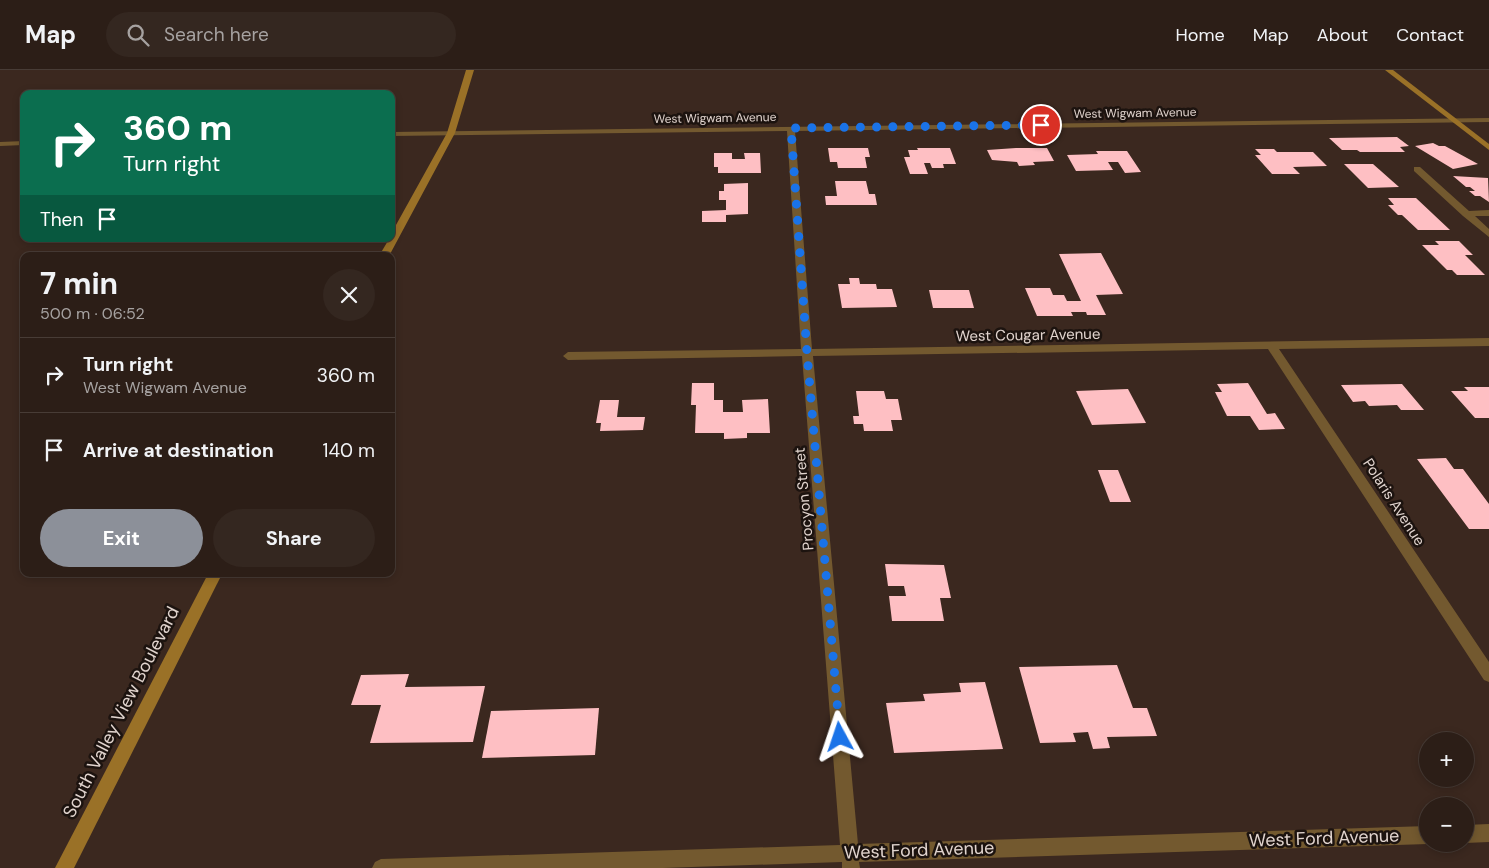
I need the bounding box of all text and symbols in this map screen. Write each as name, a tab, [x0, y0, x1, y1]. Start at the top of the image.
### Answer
search box	[106, 12, 456, 57]
text: Map	[25, 19, 76, 50]
icon: search	[124, 21, 152, 49]
text: Search here	[164, 22, 269, 47]
text: Home	[1175, 23, 1225, 47]
text: Map	[1253, 23, 1289, 47]
text: About	[1317, 23, 1368, 47]
text: Contact	[1396, 23, 1464, 47]
pin	[1020, 104, 1062, 146]
street label: West Wigwam Avenue	[1073, 104, 1197, 122]
text: 360 m	[123, 105, 232, 151]
street label: West Wigwam Avenue	[653, 109, 777, 127]
icon: right	[40, 110, 105, 175]
icon: arrive	[1027, 111, 1055, 139]
text: Turn right	[123, 149, 220, 178]
icon: arrive	[93, 205, 121, 233]
text: Then	[40, 207, 83, 232]
text: 7 min	[40, 264, 118, 303]
button: close	[323, 269, 375, 321]
text: 500 m · 06:52	[40, 303, 145, 324]
street label: West Cougar Avenue	[956, 324, 1100, 346]
text: Turn right	[83, 352, 173, 377]
icon: right	[40, 361, 68, 389]
text: 360 m	[317, 363, 375, 388]
text: West Wigwam Avenue	[83, 377, 247, 398]
icon: arrive	[40, 436, 68, 464]
text: Arrive at destination	[83, 438, 274, 463]
text: 140 m	[323, 438, 375, 463]
street label: Procyon Street	[790, 447, 818, 551]
street label: Polaris Avenue	[1358, 454, 1430, 550]
button: Exit	[40, 509, 203, 567]
button: Share	[213, 509, 375, 567]
street label: South Valley View Boulevard	[57, 602, 185, 822]
position arrow	[813, 710, 865, 762]
map controls	[1419, 732, 1474, 852]
button: +	[1419, 732, 1474, 787]
button: −	[1419, 797, 1474, 852]
street label: West Ford Avenue	[1248, 823, 1400, 853]
street label: West Ford Avenue	[843, 835, 995, 865]

